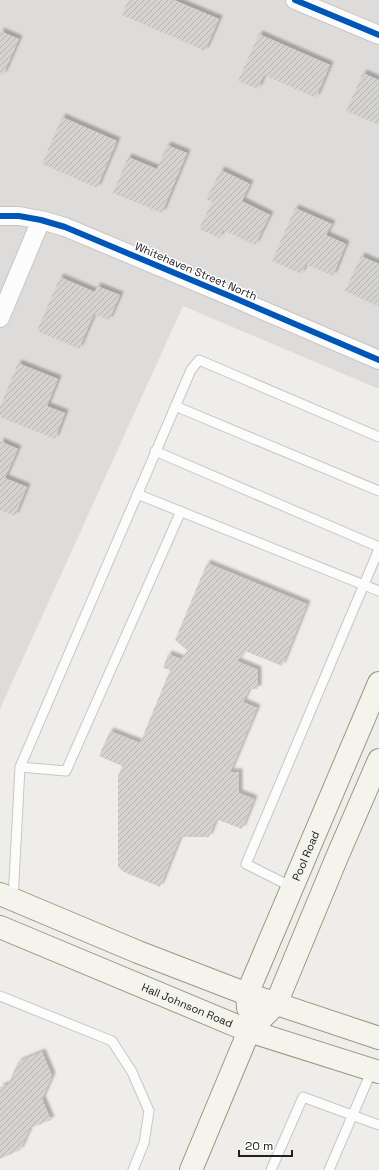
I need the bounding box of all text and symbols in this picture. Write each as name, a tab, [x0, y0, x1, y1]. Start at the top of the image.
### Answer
street label: Whitehaven Street North	[133, 239, 259, 303]
street label: Pool Road	[289, 829, 322, 883]
street label: Hall Johnson Road	[140, 980, 235, 1031]
scale bar	[239, 1132, 292, 1158]
text: 20 m	[245, 1138, 273, 1154]

